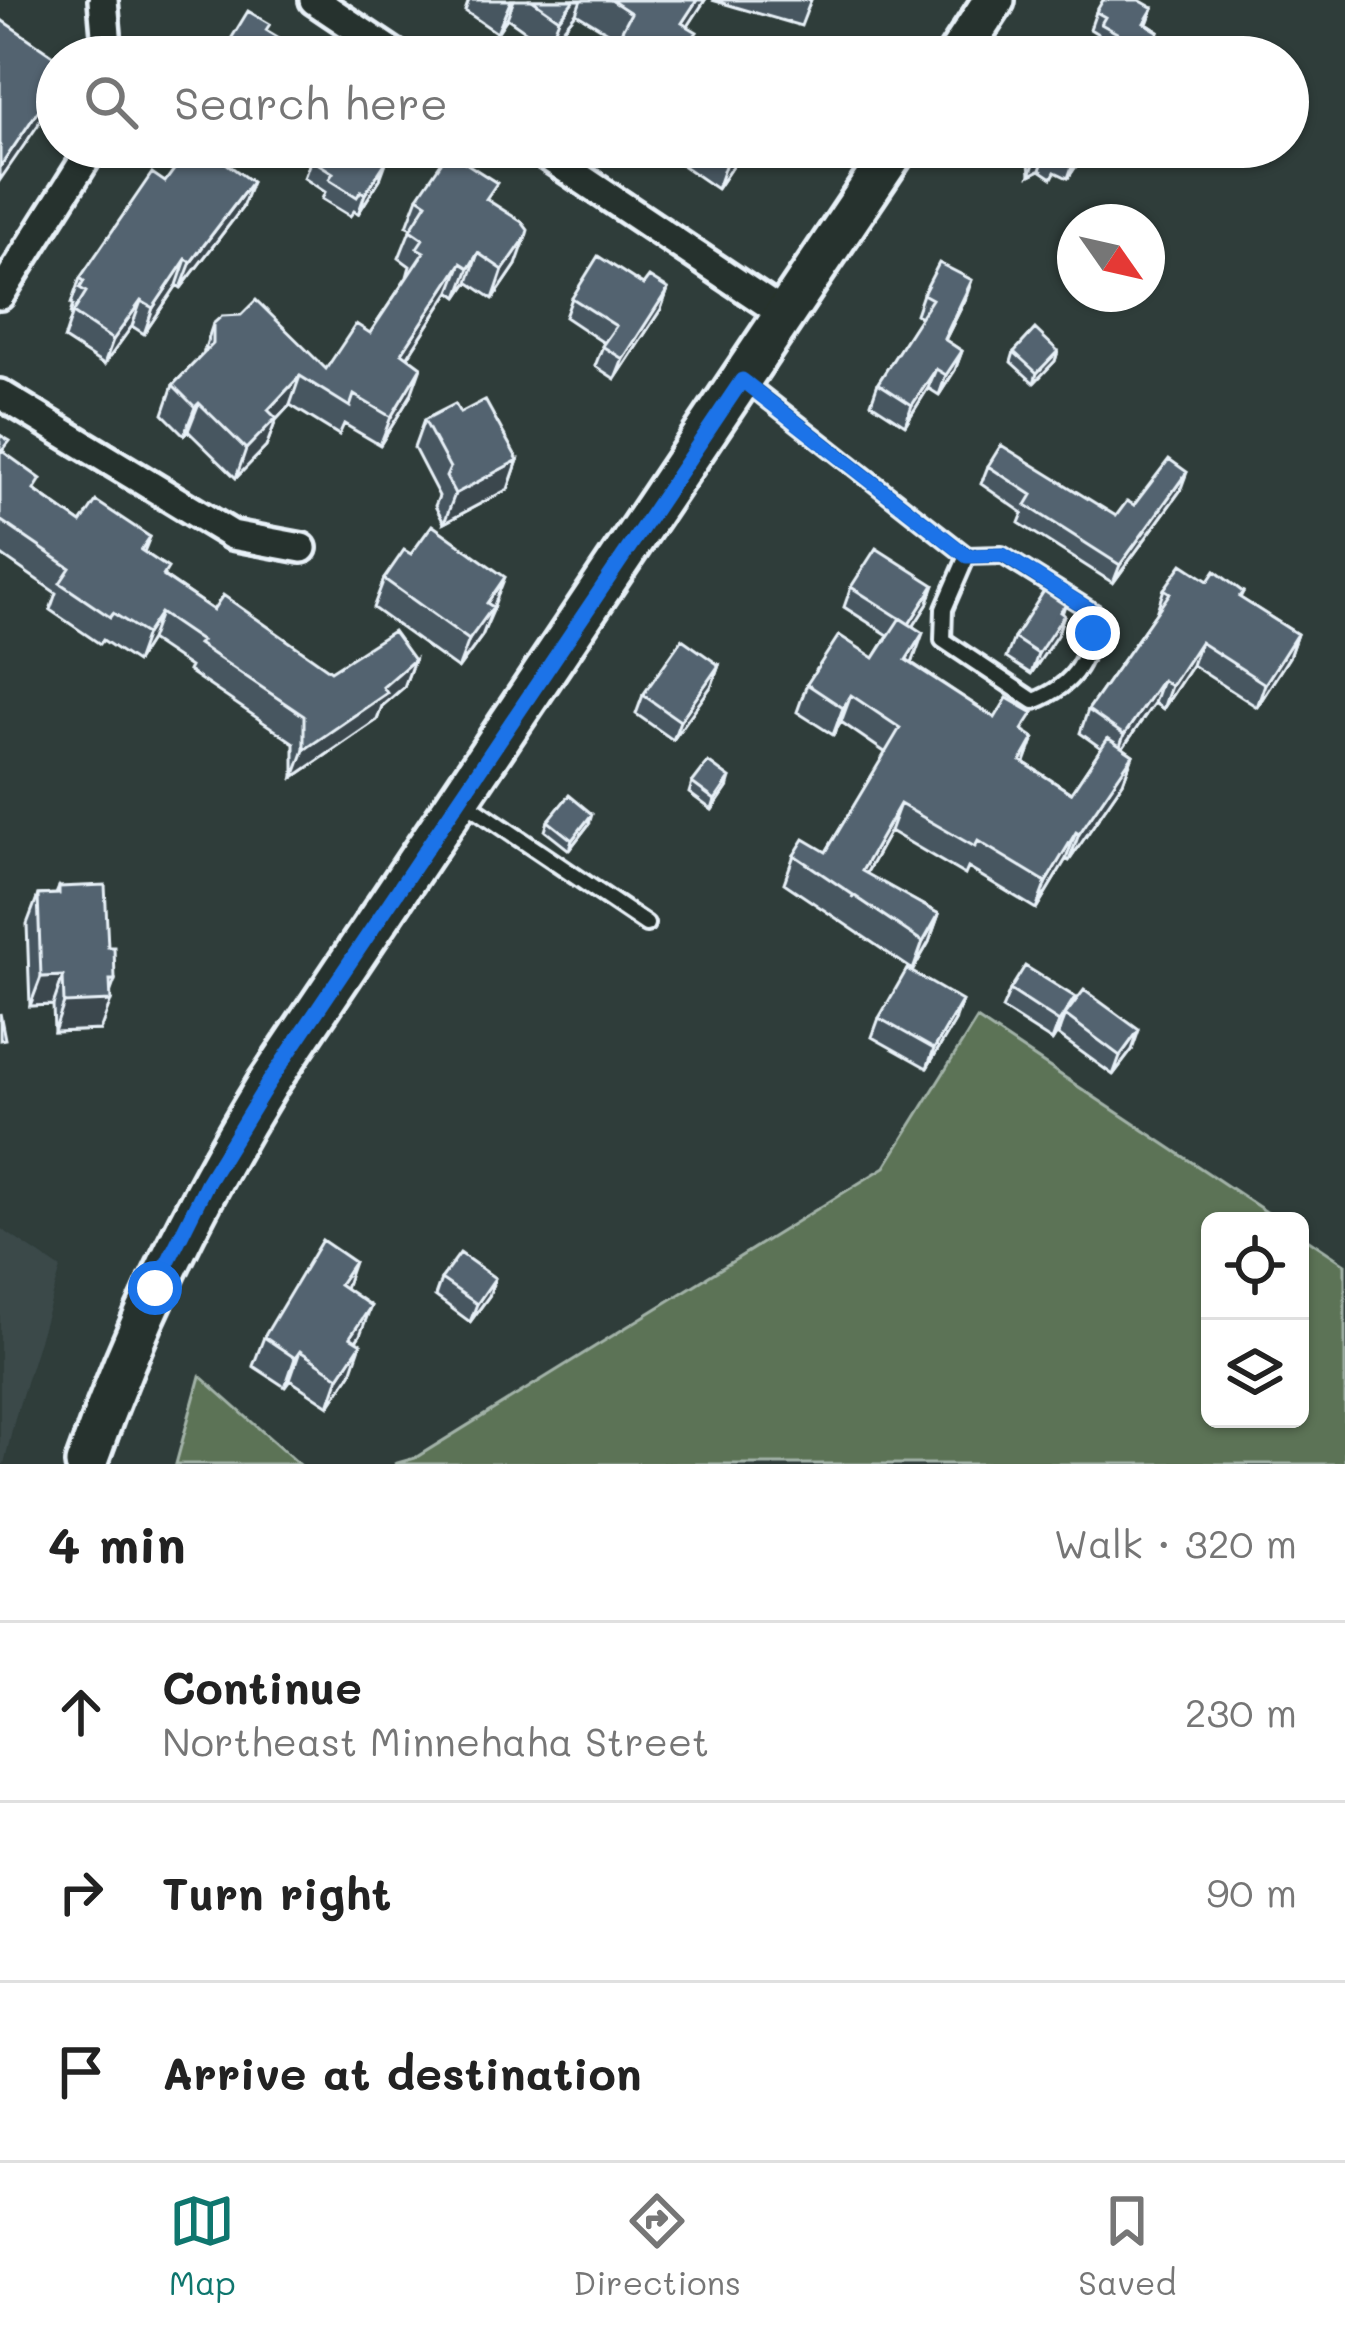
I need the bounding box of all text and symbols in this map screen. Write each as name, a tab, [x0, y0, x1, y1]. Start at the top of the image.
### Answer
search box	[36, 36, 1309, 168]
icon: search	[78, 69, 144, 135]
text: Search here	[174, 73, 448, 131]
north arrow	[1057, 204, 1165, 312]
route end	[1066, 606, 1120, 660]
map controls	[1201, 1212, 1309, 1428]
button: locate	[1201, 1212, 1309, 1320]
route start	[128, 1261, 182, 1315]
button: layers	[1201, 1320, 1309, 1428]
text: 4 min	[48, 1509, 186, 1576]
text: Walk · 320 m	[1054, 1517, 1297, 1568]
text: Continue	[162, 1657, 362, 1715]
icon: ahead	[48, 1679, 114, 1745]
text: 230 m	[1185, 1686, 1297, 1737]
text: Northeast Minnehaha Street	[162, 1715, 709, 1766]
icon: right	[48, 1859, 114, 1925]
text: Turn right	[162, 1863, 391, 1921]
text: 90 m	[1206, 1866, 1297, 1917]
icon: arrive	[48, 2039, 114, 2105]
text: Arrive at destination	[162, 2043, 642, 2101]
tab: Map	[169, 2188, 236, 2303]
tab: Directions	[573, 2188, 741, 2303]
tab: Saved	[1078, 2188, 1176, 2303]

